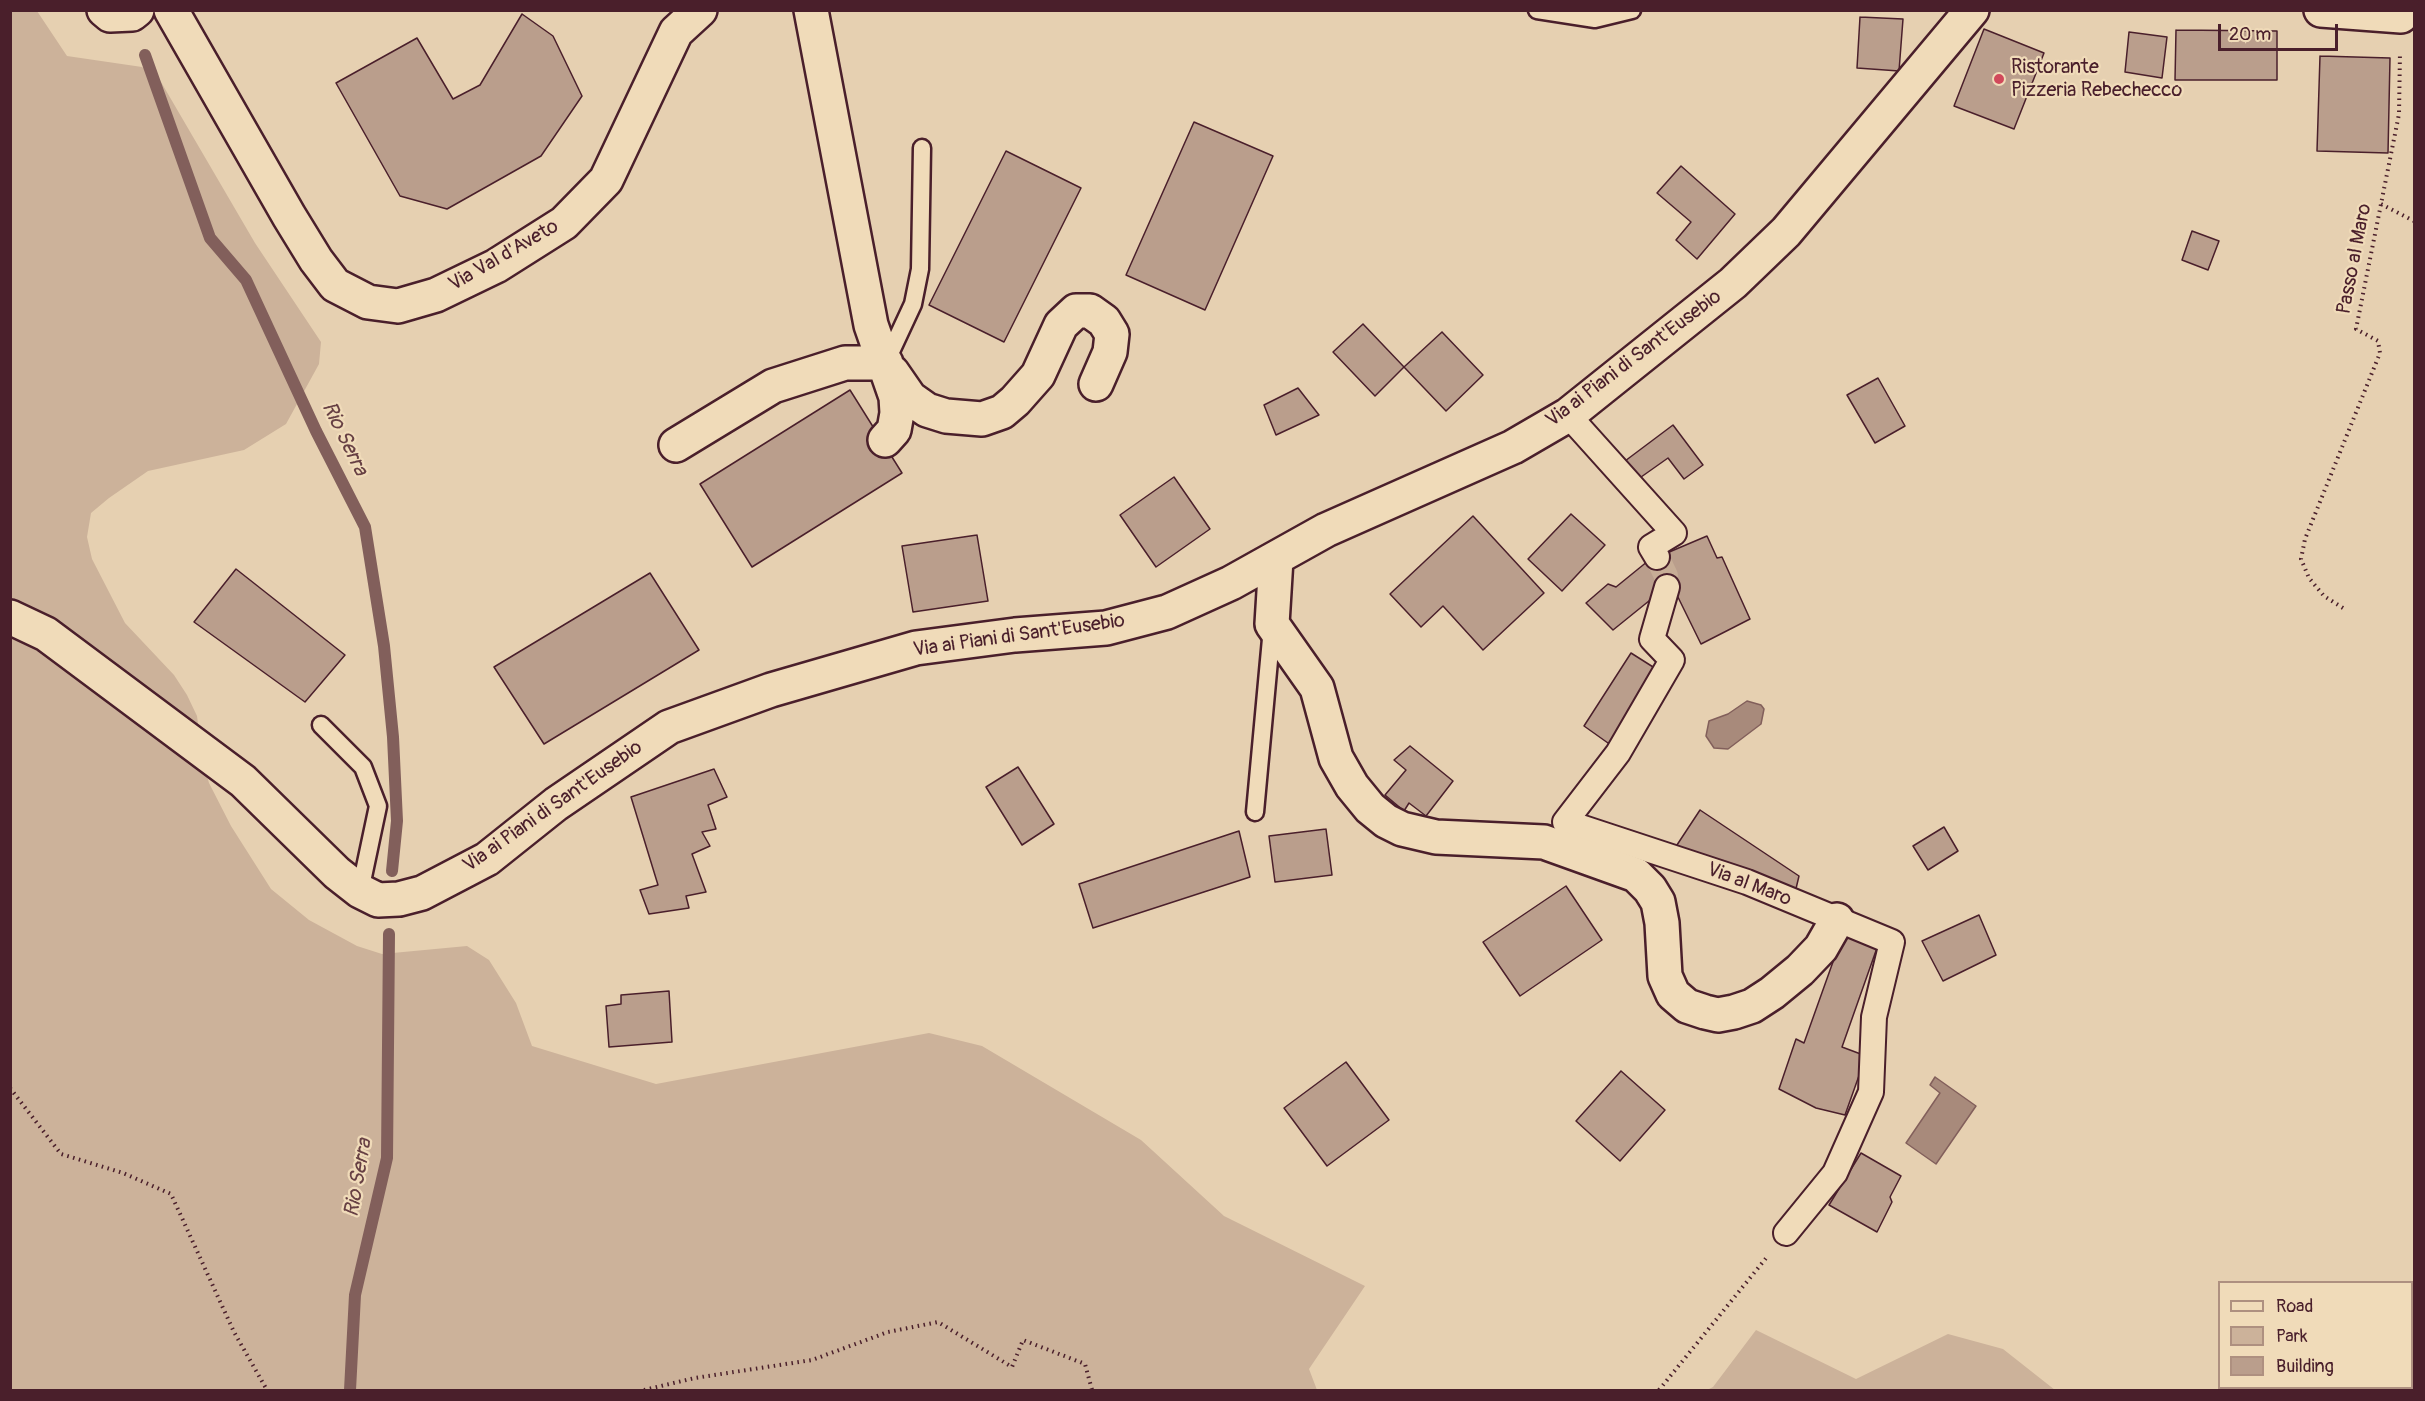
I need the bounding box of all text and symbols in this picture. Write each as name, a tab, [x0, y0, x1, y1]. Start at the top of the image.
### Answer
scale bar	[2221, 12, 2341, 50]
text: 20 m	[2229, 23, 2271, 46]
place label: Ristorante Pizzeria Rebechecco	[2011, 56, 2182, 103]
marker: Ristorante Pizzeria Rebechecco	[1992, 72, 2006, 86]
street label: Passo al Maro	[2333, 202, 2377, 316]
street label: Via Val d'Aveto	[445, 215, 563, 297]
street label: Via ai Piani di Sant'Eusebio	[1542, 285, 1726, 433]
water label: Rio Serra	[315, 398, 373, 480]
street label: Via ai Piani di Sant'Eusebio	[912, 609, 1126, 663]
street label: Via ai Piani di Sant'Eusebio	[459, 736, 647, 878]
street label: Via al Maro	[1703, 858, 1795, 912]
water label: Rio Serra	[340, 1137, 378, 1219]
legend	[2218, 1281, 2413, 1389]
text: Road	[2276, 1295, 2313, 1318]
text: Park	[2276, 1325, 2308, 1348]
text: Building	[2276, 1355, 2334, 1378]

